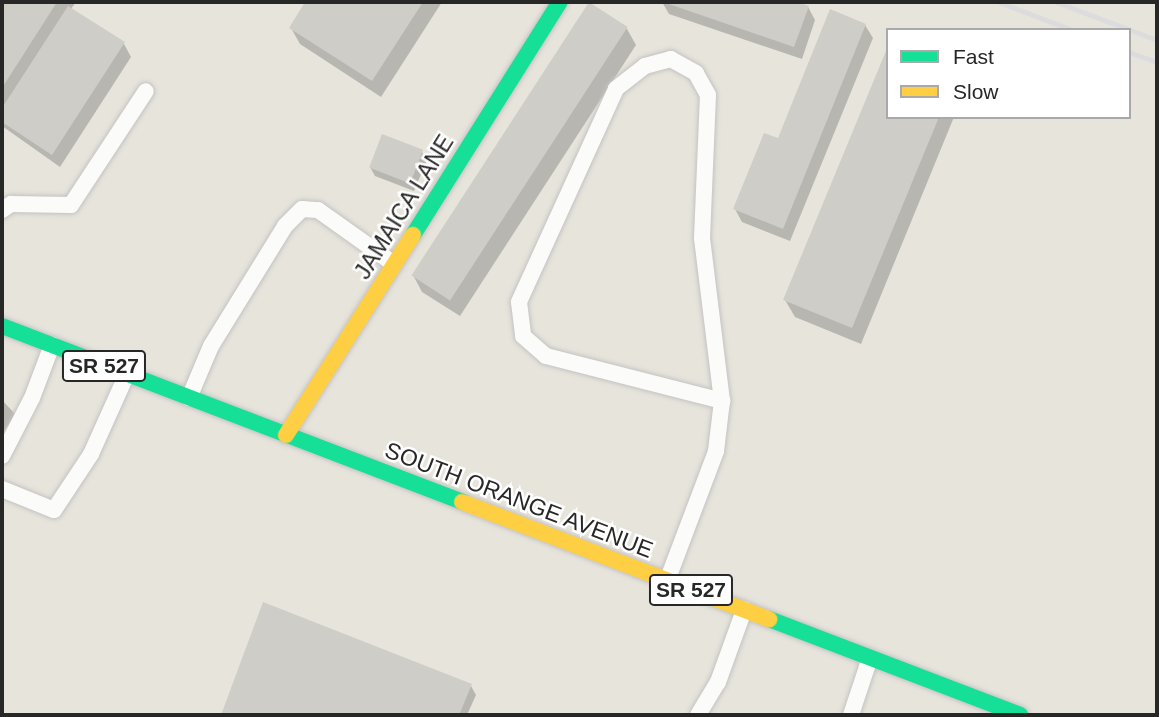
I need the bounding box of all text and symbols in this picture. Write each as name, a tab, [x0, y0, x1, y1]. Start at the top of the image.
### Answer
legend	[886, 28, 1131, 119]
text: Fast	[953, 45, 994, 68]
text: Slow	[953, 80, 999, 103]
street label: JAMAICA LANE	[348, 129, 460, 285]
road number: SR 527	[60, 348, 148, 384]
street label: SOUTH ORANGE AVENUE	[381, 436, 657, 564]
road number: SR 527	[647, 572, 735, 608]

